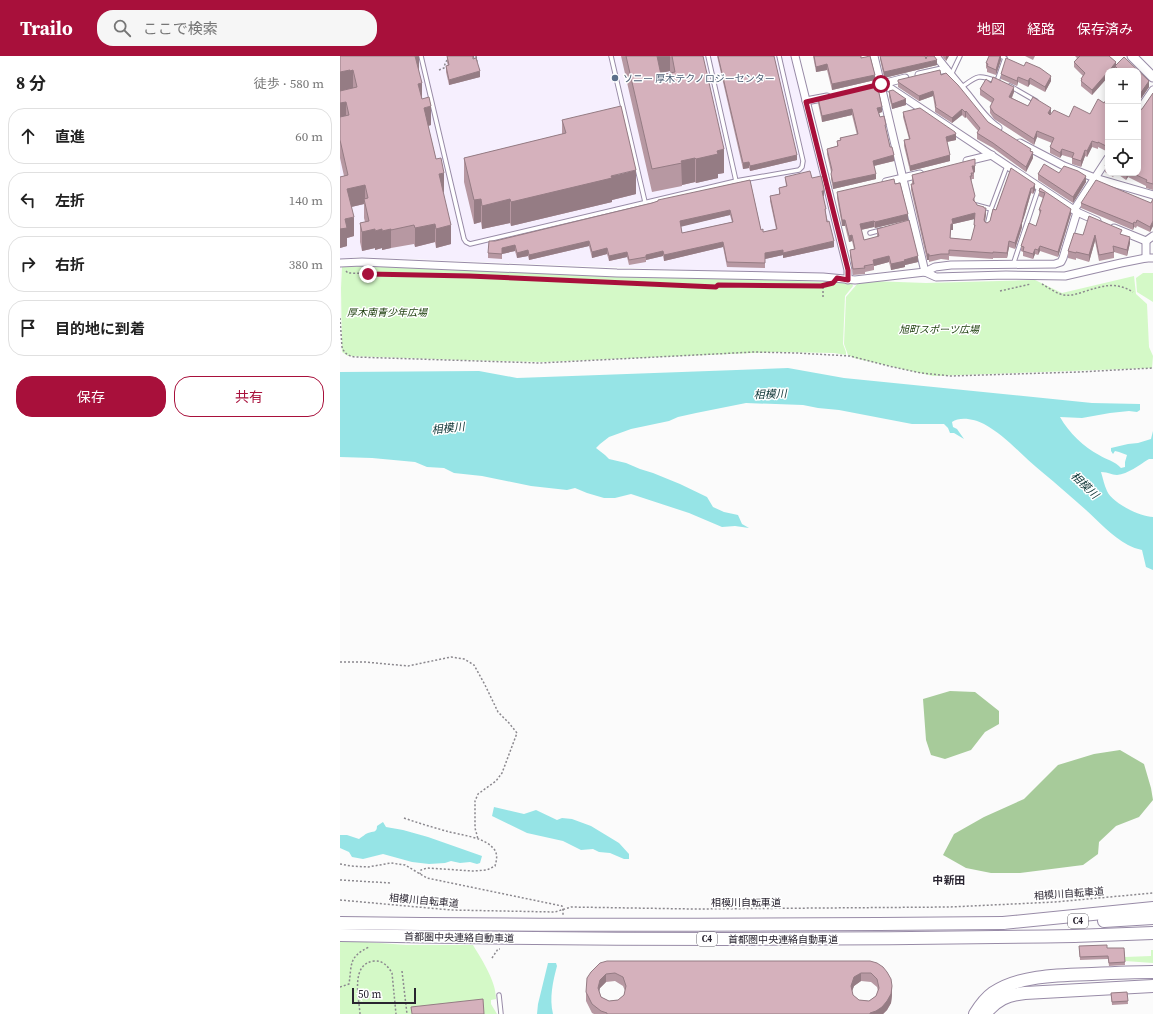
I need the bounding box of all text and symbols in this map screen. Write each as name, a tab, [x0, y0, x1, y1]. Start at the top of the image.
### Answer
search box	[97, 10, 377, 46]
text: Trailo	[20, 15, 73, 41]
icon: search	[111, 17, 133, 39]
text: ここで検索	[143, 18, 218, 39]
text: 地図	[977, 19, 1005, 39]
text: 経路	[1027, 19, 1055, 39]
text: 保存済み	[1077, 19, 1133, 39]
map controls	[1105, 68, 1141, 176]
button: +	[1105, 68, 1141, 104]
text: 8 分	[16, 71, 46, 95]
place label: ソニー 厚木テクノロジーセンター	[623, 72, 775, 85]
marker: ソニー 厚木テクノロジーセンター	[610, 73, 620, 83]
text: 徒歩 · 580 m	[254, 75, 324, 92]
route start	[872, 75, 890, 93]
button: −	[1105, 104, 1141, 140]
icon: ahead	[17, 125, 39, 147]
text: 直進	[55, 126, 85, 147]
text: 60 m	[295, 128, 323, 145]
button: locate	[1105, 140, 1141, 176]
icon: left	[17, 189, 39, 211]
text: 左折	[55, 190, 85, 211]
text: 140 m	[289, 192, 323, 209]
icon: right	[17, 253, 39, 275]
text: 右折	[55, 254, 85, 275]
text: 380 m	[289, 256, 323, 273]
route end	[359, 265, 377, 283]
park label: 厚木南青少年広場	[347, 306, 428, 319]
icon: arrive	[17, 317, 39, 339]
text: 目的地に到着	[55, 318, 145, 339]
park label: 旭町スポーツ広場	[899, 323, 980, 336]
button: 保存	[16, 376, 166, 417]
button: 共有	[174, 376, 324, 417]
water label: 相模川	[753, 386, 788, 403]
water label: 相模川	[431, 419, 466, 438]
water label: 相模川	[1068, 469, 1102, 503]
district label: 中新田	[933, 873, 966, 888]
street label: 相模川自転車道	[1034, 885, 1104, 902]
street label: 相模川自転車道	[389, 891, 459, 910]
street label: 相模川自転車道	[711, 896, 781, 909]
road number: C4	[1068, 914, 1088, 928]
street label: 首都圏中央連絡自動車道	[404, 930, 514, 945]
road number: C4	[697, 932, 717, 946]
street label: 首都圏中央連絡自動車道	[728, 933, 838, 946]
scale bar	[352, 986, 416, 1005]
text: 50 m	[358, 987, 381, 1002]

